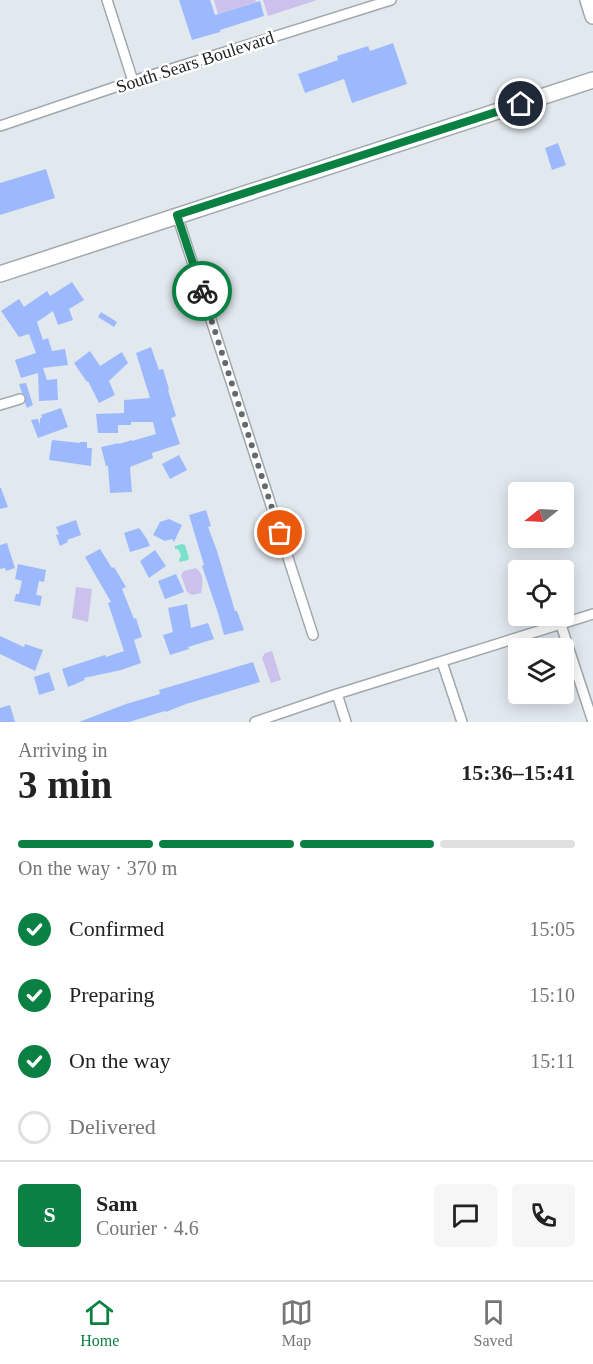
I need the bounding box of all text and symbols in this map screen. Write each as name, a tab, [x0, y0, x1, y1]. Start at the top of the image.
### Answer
street label: South Sears Boulevard	[113, 27, 277, 97]
pin	[495, 78, 546, 129]
icon: home	[504, 87, 537, 120]
courier	[172, 261, 232, 321]
icon: bike	[186, 275, 219, 308]
north arrow	[508, 482, 574, 548]
map controls	[508, 482, 574, 704]
pin	[254, 507, 305, 558]
icon: bag	[263, 516, 296, 549]
button: locate	[508, 560, 574, 626]
button: layers	[508, 638, 574, 704]
text: Arriving in	[18, 739, 107, 761]
text: 15:36–15:41	[461, 760, 575, 785]
text: 3 min	[18, 763, 112, 806]
text: On the way · 370 m	[18, 857, 177, 879]
icon: check	[18, 913, 51, 946]
text: Confirmed	[69, 916, 164, 941]
text: 15:05	[529, 918, 575, 940]
icon: check	[18, 979, 51, 1012]
text: Preparing	[69, 982, 155, 1007]
text: 15:10	[529, 984, 575, 1006]
icon: check	[18, 1045, 51, 1078]
text: On the way	[69, 1048, 170, 1073]
text: 15:11	[530, 1050, 575, 1072]
text: Delivered	[69, 1114, 156, 1139]
button: chat	[434, 1184, 497, 1247]
button: phone	[512, 1184, 575, 1247]
text: Sam	[96, 1191, 138, 1216]
text: S	[43, 1202, 56, 1227]
text: Courier · 4.6	[96, 1217, 199, 1239]
tab: Home	[80, 1296, 119, 1350]
tab: Map	[280, 1296, 313, 1350]
tab: Saved	[474, 1296, 513, 1350]

